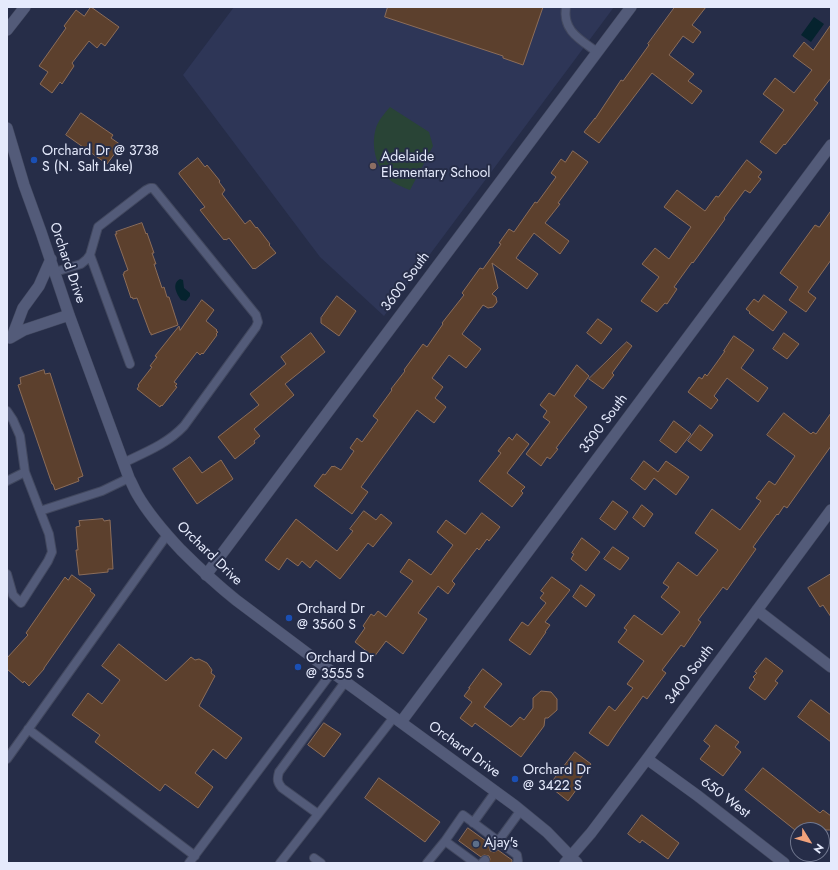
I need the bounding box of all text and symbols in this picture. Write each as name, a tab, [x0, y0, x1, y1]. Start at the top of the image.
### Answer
place label: Orchard Dr @ 3738 S (N. Salt Lake)	[42, 144, 159, 176]
place label: Adelaide Elementary School	[381, 150, 491, 182]
marker: Orchard Dr @ 3738 S (N. Salt Lake)	[29, 155, 39, 165]
marker: Adelaide Elementary School	[368, 161, 378, 171]
street label: Orchard Drive	[45, 220, 89, 306]
street label: 3600 South	[378, 249, 434, 315]
street label: 3500 South	[576, 391, 632, 457]
street label: Orchard Drive	[173, 519, 245, 589]
place label: Orchard Dr @ 3560 S	[297, 602, 365, 634]
marker: Orchard Dr @ 3560 S	[284, 613, 294, 623]
street label: 3400 South	[662, 642, 718, 708]
place label: Orchard Dr @ 3555 S	[306, 651, 374, 684]
marker: Orchard Dr @ 3555 S	[293, 662, 303, 672]
street label: Orchard Drive	[425, 718, 503, 782]
place label: Orchard Dr @ 3422 S	[523, 763, 591, 796]
marker: Orchard Dr @ 3422 S	[510, 774, 520, 784]
street label: 650 West	[697, 774, 753, 822]
north arrow	[790, 822, 830, 862]
place label: Ajay's	[484, 836, 518, 852]
marker: Ajay's	[471, 839, 481, 849]
text: N	[810, 840, 828, 857]

